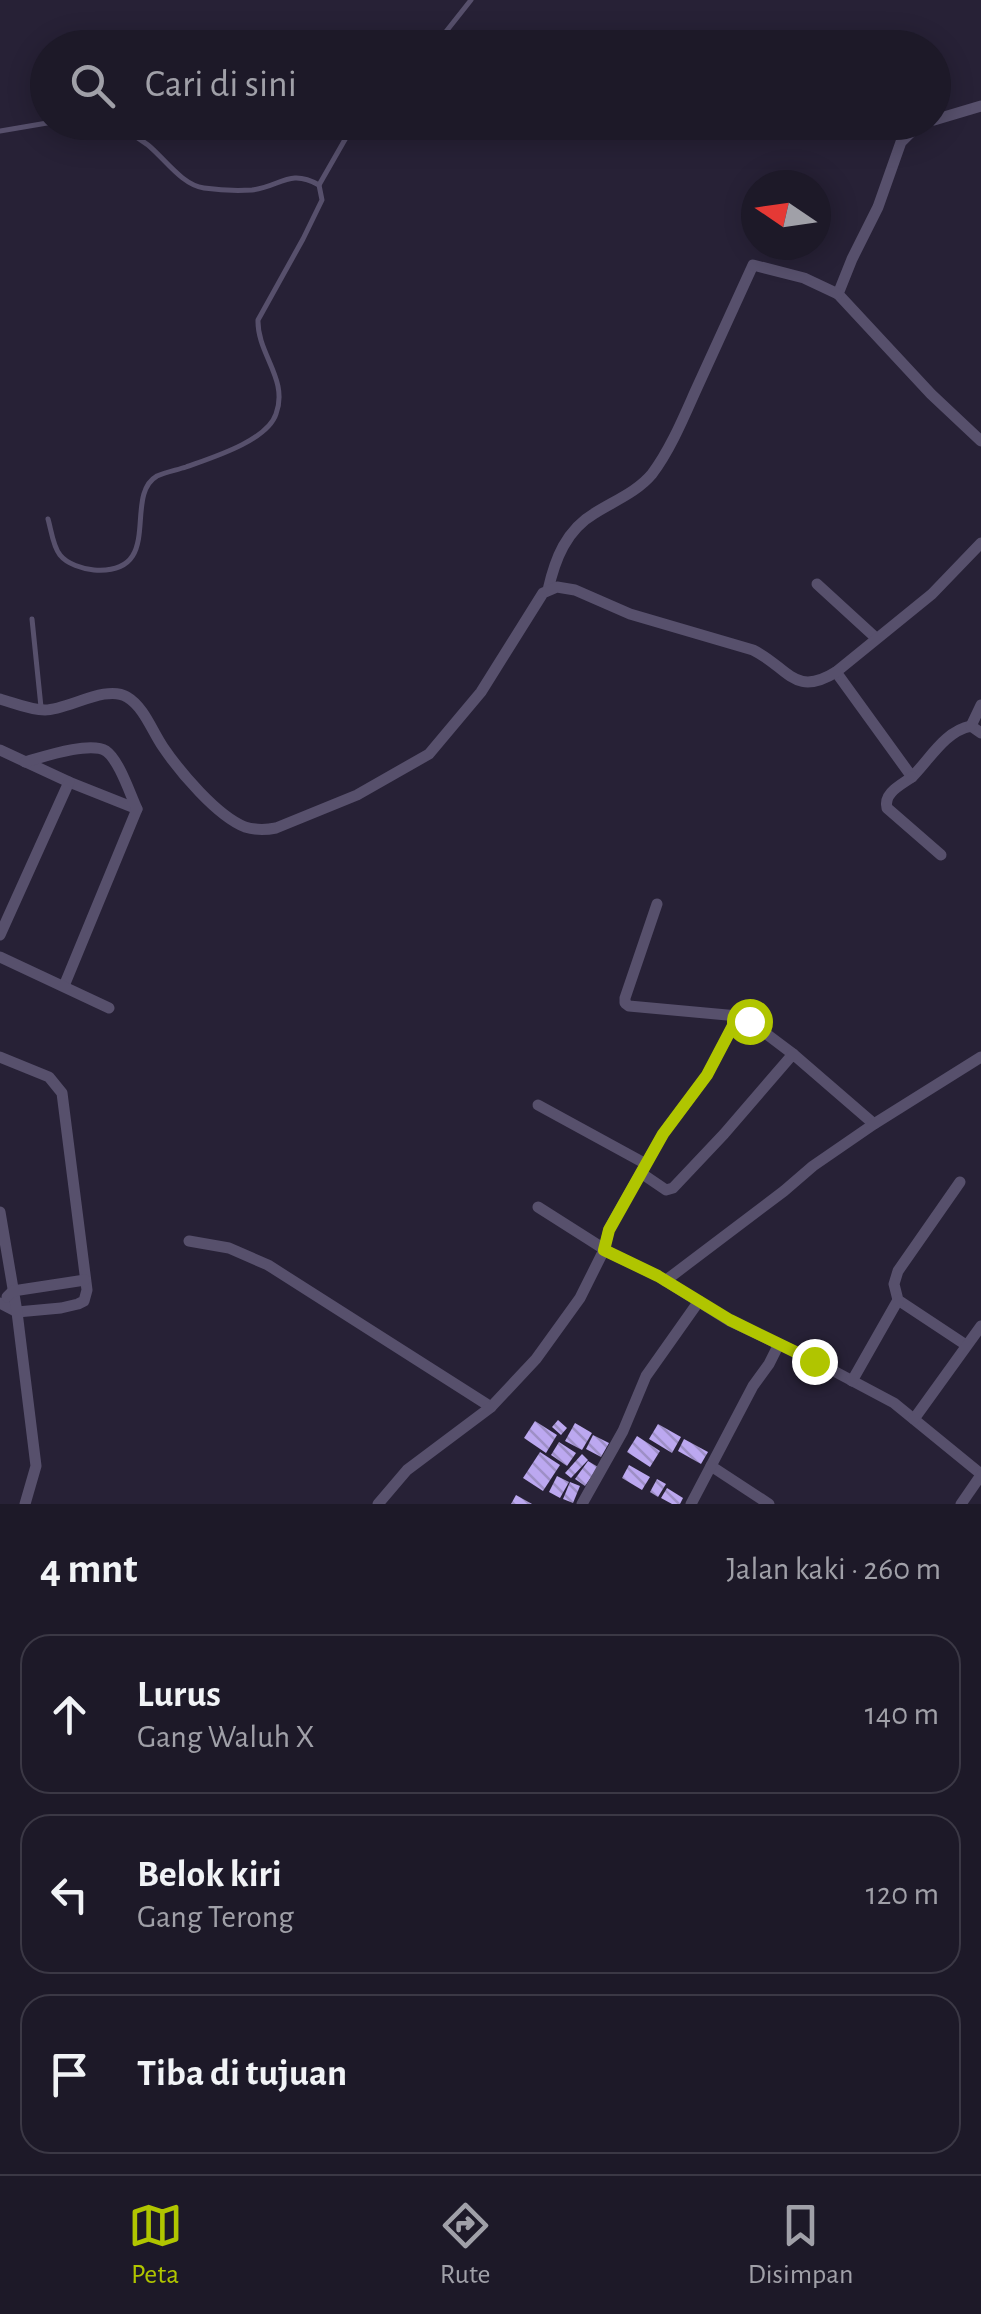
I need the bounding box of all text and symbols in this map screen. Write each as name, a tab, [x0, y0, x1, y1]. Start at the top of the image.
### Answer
search box	[30, 30, 951, 140]
icon: search	[65, 58, 120, 113]
text: Cari di sini	[145, 66, 297, 104]
north arrow	[741, 170, 831, 260]
route start	[727, 999, 773, 1045]
route end	[792, 1339, 838, 1385]
text: 4 mnt	[40, 1548, 138, 1590]
text: Jalan kaki · 260 m	[726, 1553, 941, 1585]
text: Lurus	[137, 1676, 221, 1714]
icon: ahead	[42, 1687, 97, 1742]
text: 140 m	[865, 1698, 939, 1730]
text: Gang Waluh X	[137, 1721, 315, 1753]
text: Belok kiri	[137, 1856, 282, 1894]
icon: left	[42, 1867, 97, 1922]
text: 120 m	[866, 1878, 939, 1910]
text: Gang Terong	[137, 1901, 294, 1933]
icon: arrive	[42, 2047, 97, 2102]
text: Tiba di tujuan	[137, 2055, 347, 2093]
tab: Peta	[128, 2198, 183, 2292]
tab: Rute	[438, 2198, 493, 2292]
tab: Disimpan	[748, 2198, 853, 2292]

